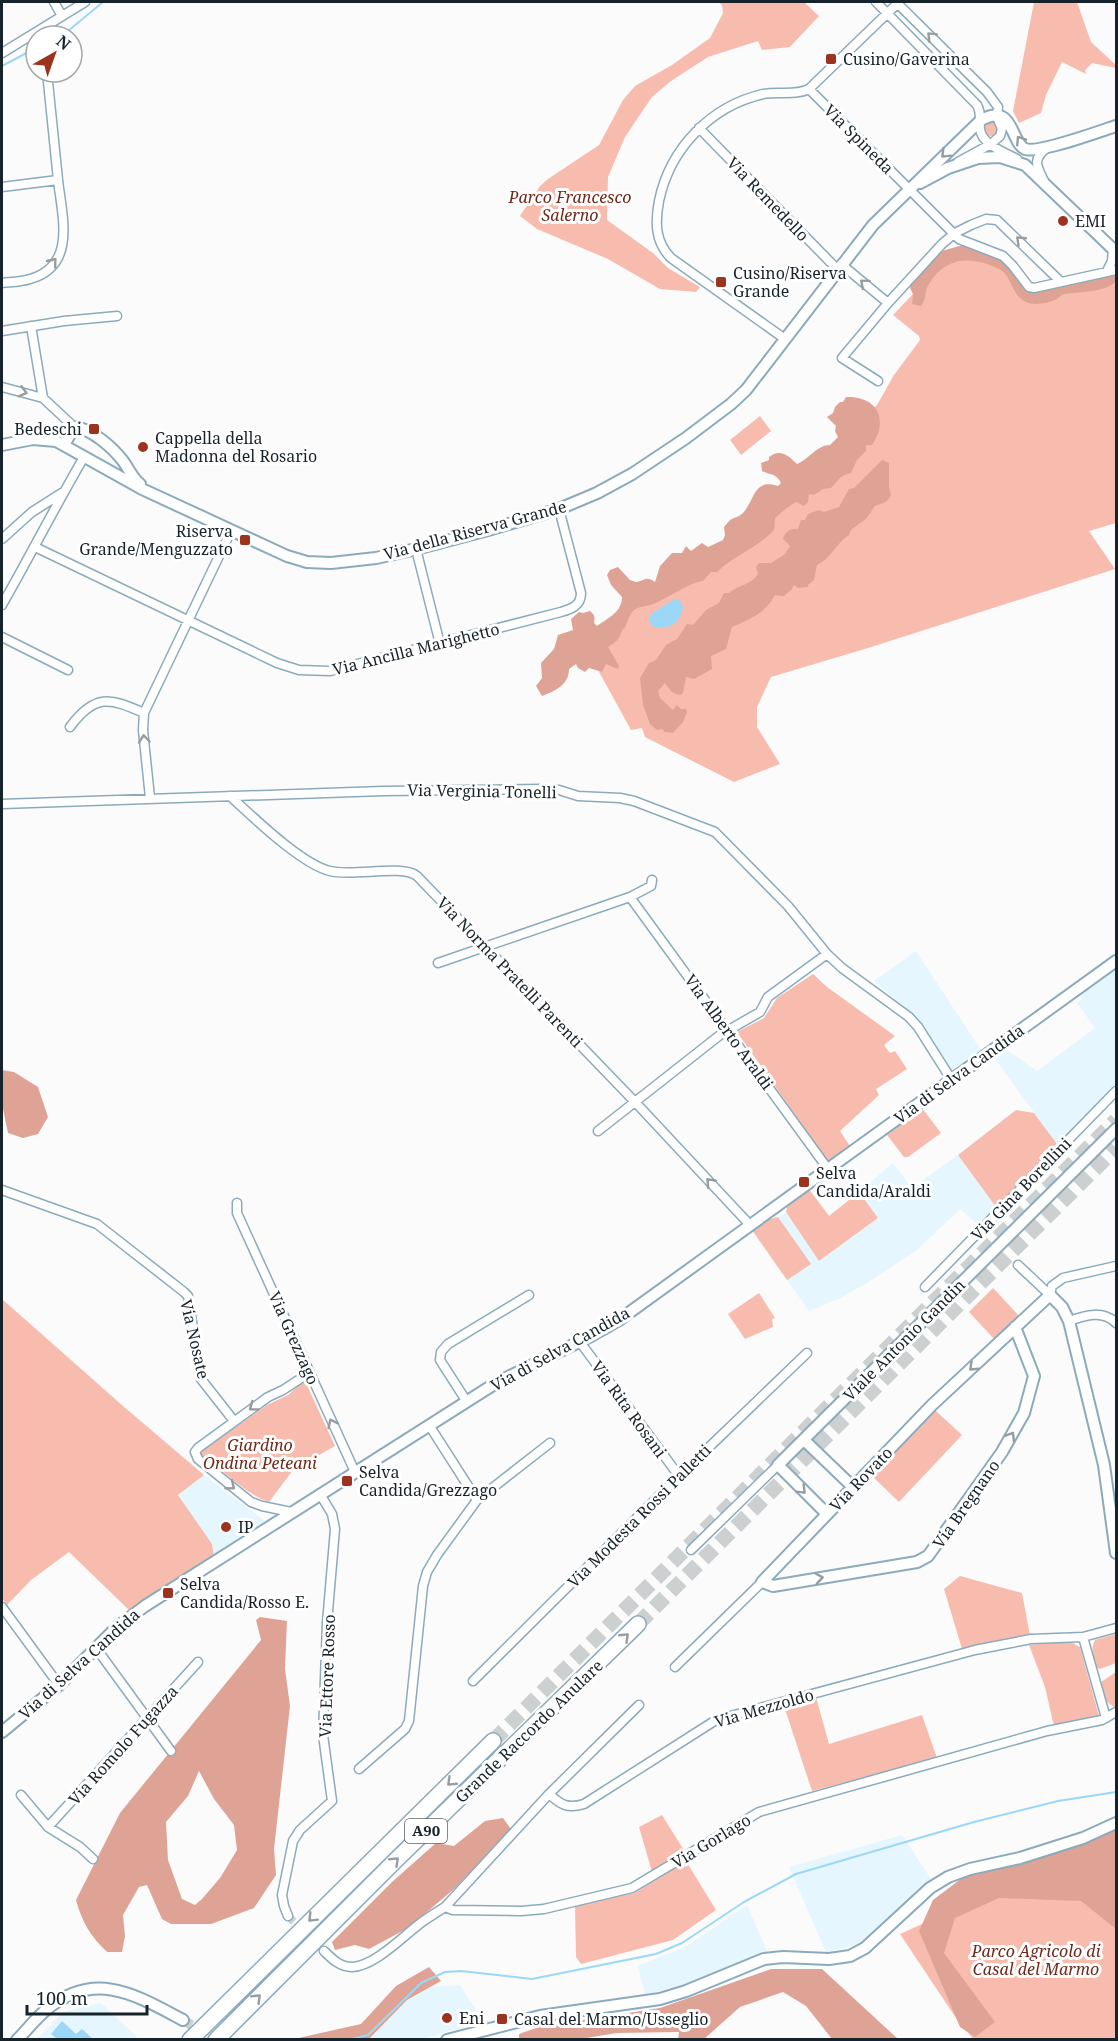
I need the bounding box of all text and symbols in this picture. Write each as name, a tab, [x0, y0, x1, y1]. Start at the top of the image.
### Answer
north arrow	[24, 24, 84, 84]
text: N	[52, 30, 76, 55]
one-way arrow	[927, 32, 938, 43]
place label: Cusino/Gaverina	[843, 48, 970, 70]
marker: Cusino/Gaverina	[824, 52, 838, 66]
street label: Via Spineda	[819, 99, 899, 179]
one-way arrow	[1015, 136, 1027, 146]
one-way arrow	[941, 147, 952, 158]
street label: Via Remedello	[722, 152, 814, 246]
park label: Parco Francesco Salerno	[507, 186, 632, 226]
place label: EMI	[1075, 210, 1106, 232]
marker: EMI	[1056, 214, 1070, 228]
one-way arrow	[1016, 236, 1026, 247]
one-way arrow	[46, 258, 57, 269]
place label: Cusino/Riserva Grande	[733, 262, 847, 302]
marker: Cusino/Riserva Grande	[714, 275, 728, 289]
one-way arrow	[860, 279, 871, 290]
one-way arrow	[17, 384, 27, 397]
place label: Bedeschi	[14, 418, 82, 440]
marker: Bedeschi	[87, 422, 101, 436]
place label: Cappella della Madonna del Rosario	[155, 427, 317, 467]
marker: Cappella della Madonna del Rosario	[136, 440, 150, 454]
street label: Via della Riserva Grande	[381, 495, 569, 565]
place label: Riserva Grande/Menguzzato	[79, 520, 233, 560]
marker: Riserva Grande/Menguzzato	[238, 533, 252, 547]
street label: Via Ancilla Marighetto	[330, 618, 502, 680]
one-way arrow	[138, 735, 151, 744]
street label: Via Verginia Tonelli	[407, 779, 557, 803]
street label: Via Norma Pratelli Parenti	[432, 892, 588, 1052]
street label: Via Alberto Araldi	[680, 970, 778, 1094]
street label: Via di Selva Candida	[890, 1019, 1028, 1129]
street label: Via Gina Borellini	[966, 1133, 1076, 1245]
place label: Selva Candida/Araldi	[816, 1162, 931, 1202]
marker: Selva Candida/Araldi	[797, 1175, 811, 1189]
one-way arrow	[706, 1179, 717, 1189]
street label: Viale Antonio Gandin	[838, 1274, 970, 1406]
street label: Via Grezzago	[264, 1288, 324, 1388]
street label: Via Nosate	[175, 1297, 215, 1381]
street label: Via di Selva Candida	[487, 1302, 633, 1396]
street label: Via Rita Rosani	[586, 1356, 672, 1462]
one-way arrow	[969, 1360, 979, 1371]
one-way arrow	[249, 1400, 260, 1411]
one-way arrow	[327, 1418, 339, 1429]
one-way arrow	[1004, 1432, 1015, 1442]
park label: Giardino Ondina Peteani	[203, 1434, 317, 1474]
street label: Via Modesta Rossi Palletti	[562, 1439, 716, 1593]
street label: Via Rovato	[825, 1442, 897, 1516]
street label: Via Bregnano	[927, 1455, 1005, 1553]
place label: Selva Candida/Grezzago	[359, 1461, 497, 1501]
marker: Selva Candida/Grezzago	[340, 1474, 354, 1488]
one-way arrow	[224, 1479, 235, 1490]
one-way arrow	[796, 1483, 806, 1494]
place label: IP	[238, 1516, 254, 1538]
marker: IP	[219, 1520, 233, 1534]
place label: Selva Candida/Rosso E.	[180, 1573, 309, 1613]
one-way arrow	[814, 1573, 824, 1585]
marker: Selva Candida/Rosso E.	[161, 1586, 175, 1600]
street label: Via di Selva Candida	[14, 1604, 144, 1724]
street label: Via Ettore Rosso	[314, 1614, 340, 1738]
one-way arrow	[618, 1633, 629, 1644]
street label: Grande Raccordo Anulare	[450, 1654, 608, 1808]
street label: Via Romolo Fugazza	[63, 1680, 183, 1810]
street label: Via Mezzoldo	[712, 1683, 816, 1733]
one-way arrow	[448, 1775, 458, 1786]
street label: Via Gorlago	[667, 1809, 755, 1873]
road number: A90	[405, 1819, 447, 1843]
one-way arrow	[388, 1857, 399, 1868]
one-way arrow	[308, 1911, 319, 1922]
park label: Parco Agricolo di Casal del Marmo	[970, 1940, 1101, 1980]
scale bar	[27, 1978, 147, 2016]
text: 100 m	[36, 1986, 88, 2010]
one-way arrow	[249, 1995, 260, 2006]
place label: Eni	[459, 2007, 484, 2029]
place label: Casal del Marmo/Usseglio	[514, 2008, 709, 2030]
marker: Eni	[440, 2011, 454, 2025]
marker: Casal del Marmo/Usseglio	[495, 2012, 509, 2026]

